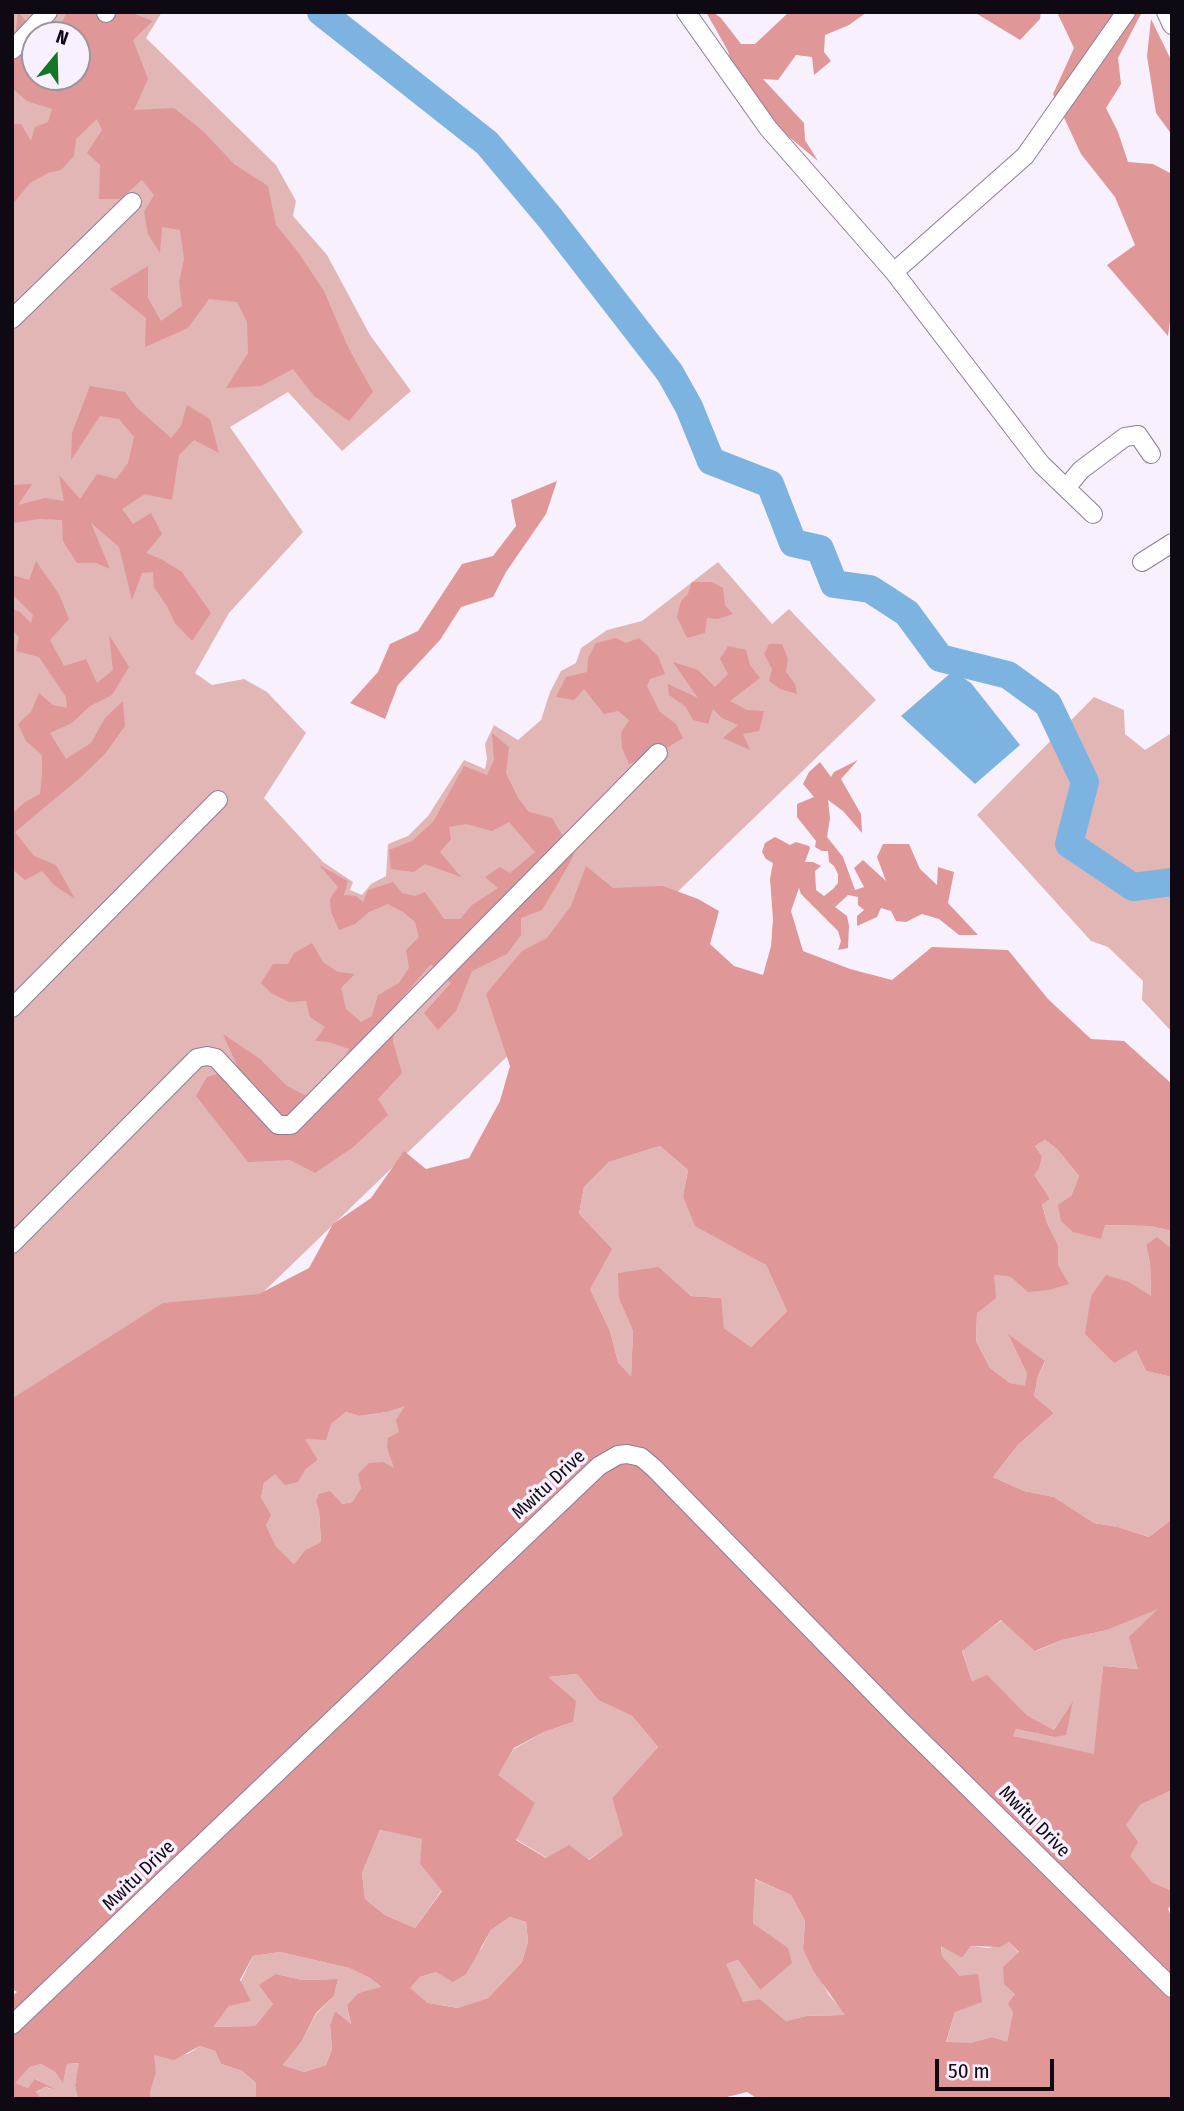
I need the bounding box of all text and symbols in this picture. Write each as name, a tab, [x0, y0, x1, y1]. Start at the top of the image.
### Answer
north arrow	[21, 21, 91, 91]
text: N	[53, 25, 71, 50]
street label: Mwitu Drive	[508, 1445, 590, 1525]
street label: Mwitu Drive	[994, 1782, 1074, 1862]
street label: Mwitu Drive	[98, 1836, 180, 1916]
scale bar	[939, 2044, 1058, 2088]
text: 50 m	[948, 2058, 990, 2084]

